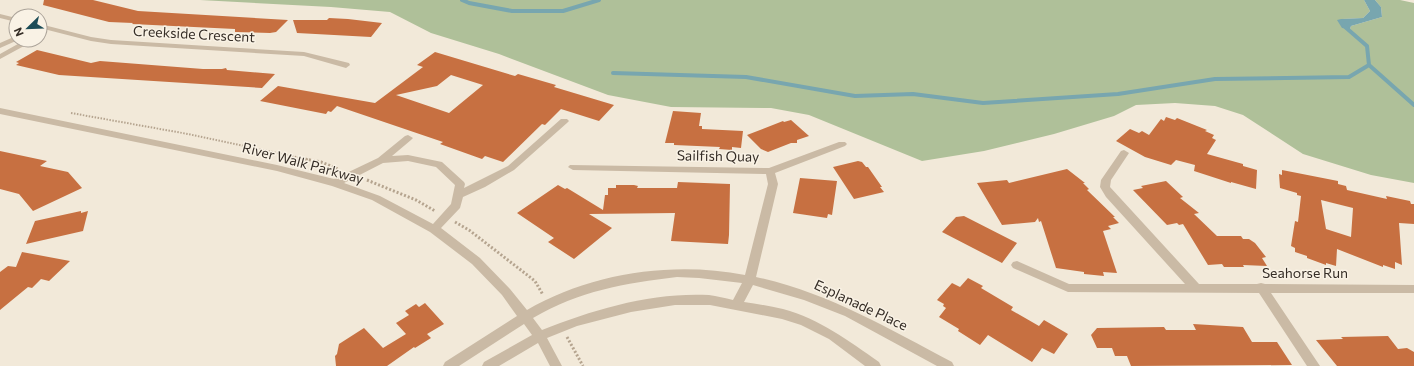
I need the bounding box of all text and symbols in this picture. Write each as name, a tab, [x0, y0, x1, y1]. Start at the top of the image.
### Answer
north arrow	[8, 8, 48, 48]
street label: Creekside Crescent	[133, 22, 256, 45]
text: N	[11, 26, 26, 38]
street label: River Walk Parkway	[241, 138, 366, 187]
street label: Sailfish Quay	[677, 146, 759, 165]
street label: Seahorse Run	[1262, 264, 1348, 281]
street label: Esplanade Place	[812, 275, 911, 334]

